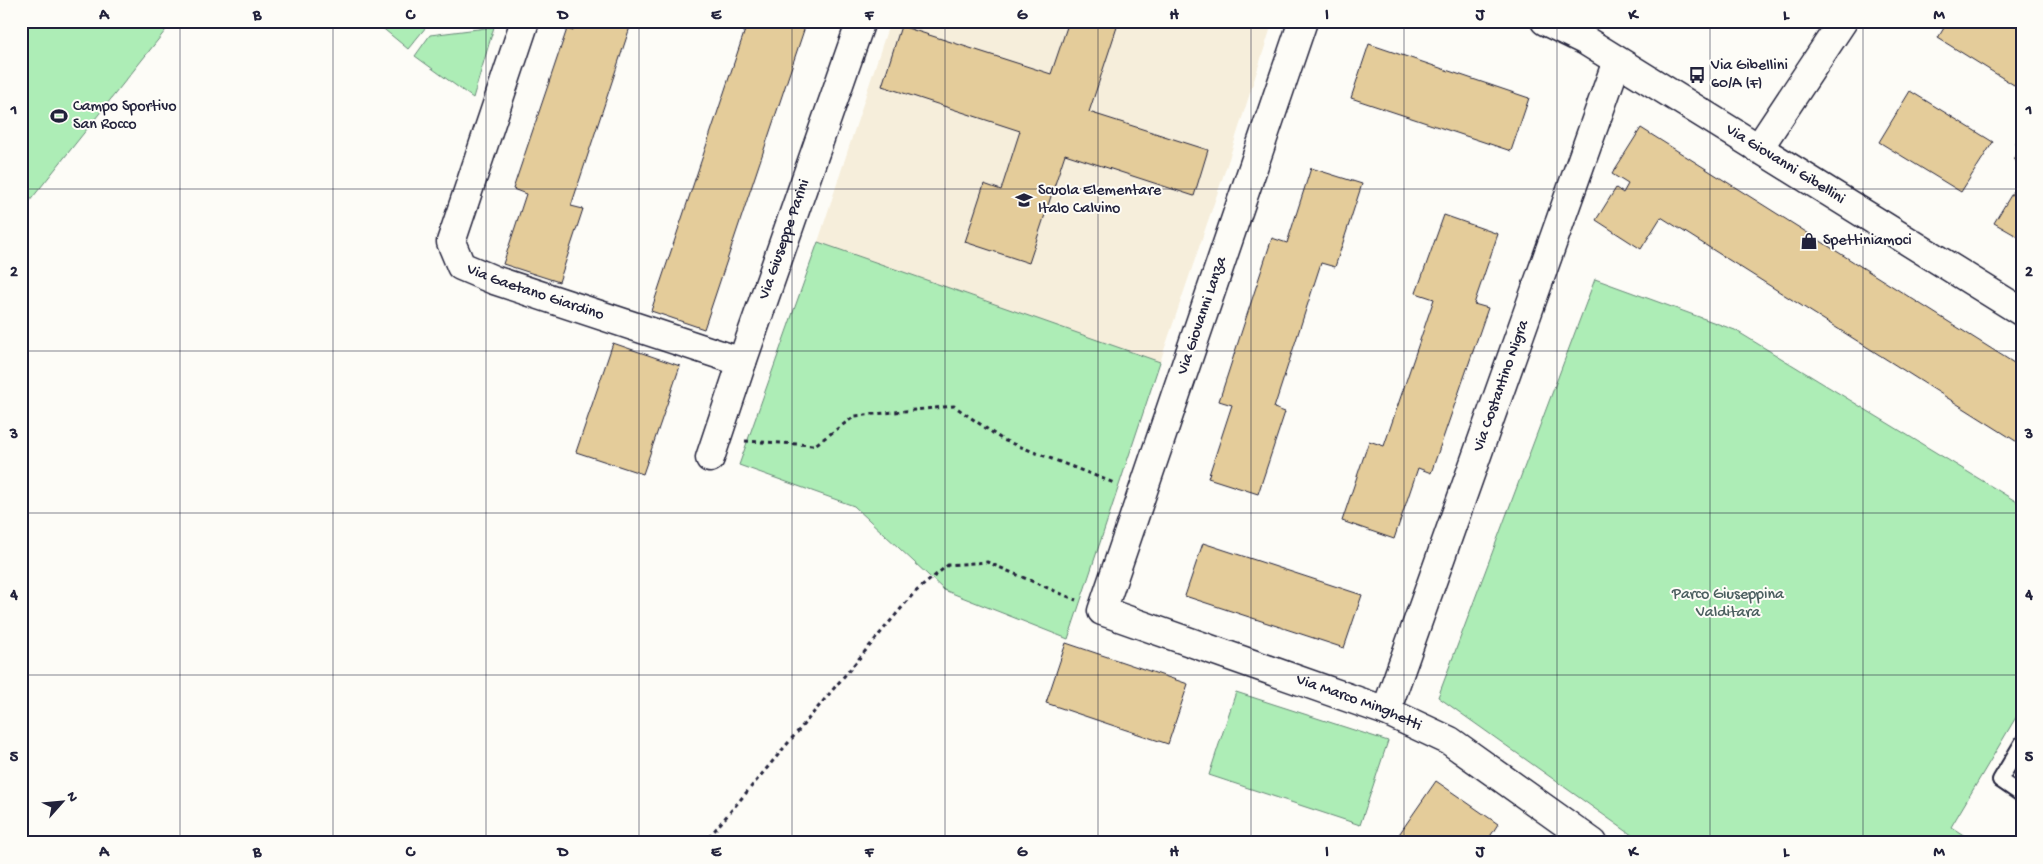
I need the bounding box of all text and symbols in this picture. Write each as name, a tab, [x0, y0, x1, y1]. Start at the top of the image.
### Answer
text: A	[98, 7, 110, 26]
text: B	[252, 7, 262, 26]
text: C	[405, 7, 416, 26]
text: D	[556, 7, 569, 26]
text: E	[711, 7, 722, 26]
text: F	[864, 7, 875, 26]
text: G	[1017, 7, 1028, 26]
text: H	[1169, 7, 1179, 26]
text: I	[1325, 7, 1329, 26]
text: J	[1475, 7, 1486, 26]
text: K	[1628, 7, 1640, 26]
text: L	[1783, 7, 1790, 26]
text: M	[1933, 7, 1945, 26]
place label: Via Gibellini 60/A (F)	[1710, 57, 1788, 94]
bus stop icon: Via Gibellini 60/A (F)	[1687, 65, 1707, 85]
place label: Campo Sportivo San Rocco	[73, 98, 177, 135]
text: 1	[10, 102, 17, 121]
text: 1	[2025, 102, 2032, 121]
sports icon: Campo Sportivo San Rocco	[49, 106, 69, 126]
street label: Via Giovanni Gibellini	[1721, 120, 1848, 209]
street label: Via Giuseppe Parini	[755, 177, 815, 303]
place label: Scuola Elementare Italo Calvino	[1038, 182, 1162, 219]
school or university icon: Scuola Elementare Italo Calvino	[1014, 190, 1034, 210]
shop icon: Spettiniamoci	[1799, 231, 1819, 251]
place label: Spettiniamoci	[1823, 232, 1912, 251]
street label: Via Giovanni Lanza	[1174, 253, 1232, 378]
street label: Via Gaetano Giardino	[463, 260, 606, 325]
text: 2	[10, 264, 18, 283]
text: 2	[2025, 264, 2033, 283]
street label: Via Costantino Nigra	[1469, 317, 1534, 455]
text: 3	[9, 426, 18, 445]
text: 3	[2024, 426, 2033, 445]
park label: Parco Giuseppina Valditara	[1671, 586, 1785, 623]
text: 4	[9, 587, 18, 606]
text: 4	[2024, 587, 2033, 606]
street label: Via Marco Minghetti	[1292, 670, 1425, 736]
text: 5	[10, 749, 19, 768]
text: 5	[2025, 749, 2034, 768]
north arrow	[38, 776, 88, 826]
text: N	[62, 789, 81, 805]
text: A	[98, 844, 110, 863]
text: B	[252, 844, 262, 863]
text: C	[405, 844, 416, 863]
text: D	[556, 844, 569, 863]
text: E	[711, 844, 722, 863]
text: F	[864, 844, 875, 863]
text: G	[1017, 844, 1028, 863]
text: H	[1169, 844, 1179, 863]
text: I	[1325, 844, 1329, 863]
text: J	[1475, 844, 1486, 863]
text: K	[1628, 844, 1640, 863]
text: L	[1783, 844, 1790, 863]
text: M	[1933, 844, 1945, 863]

